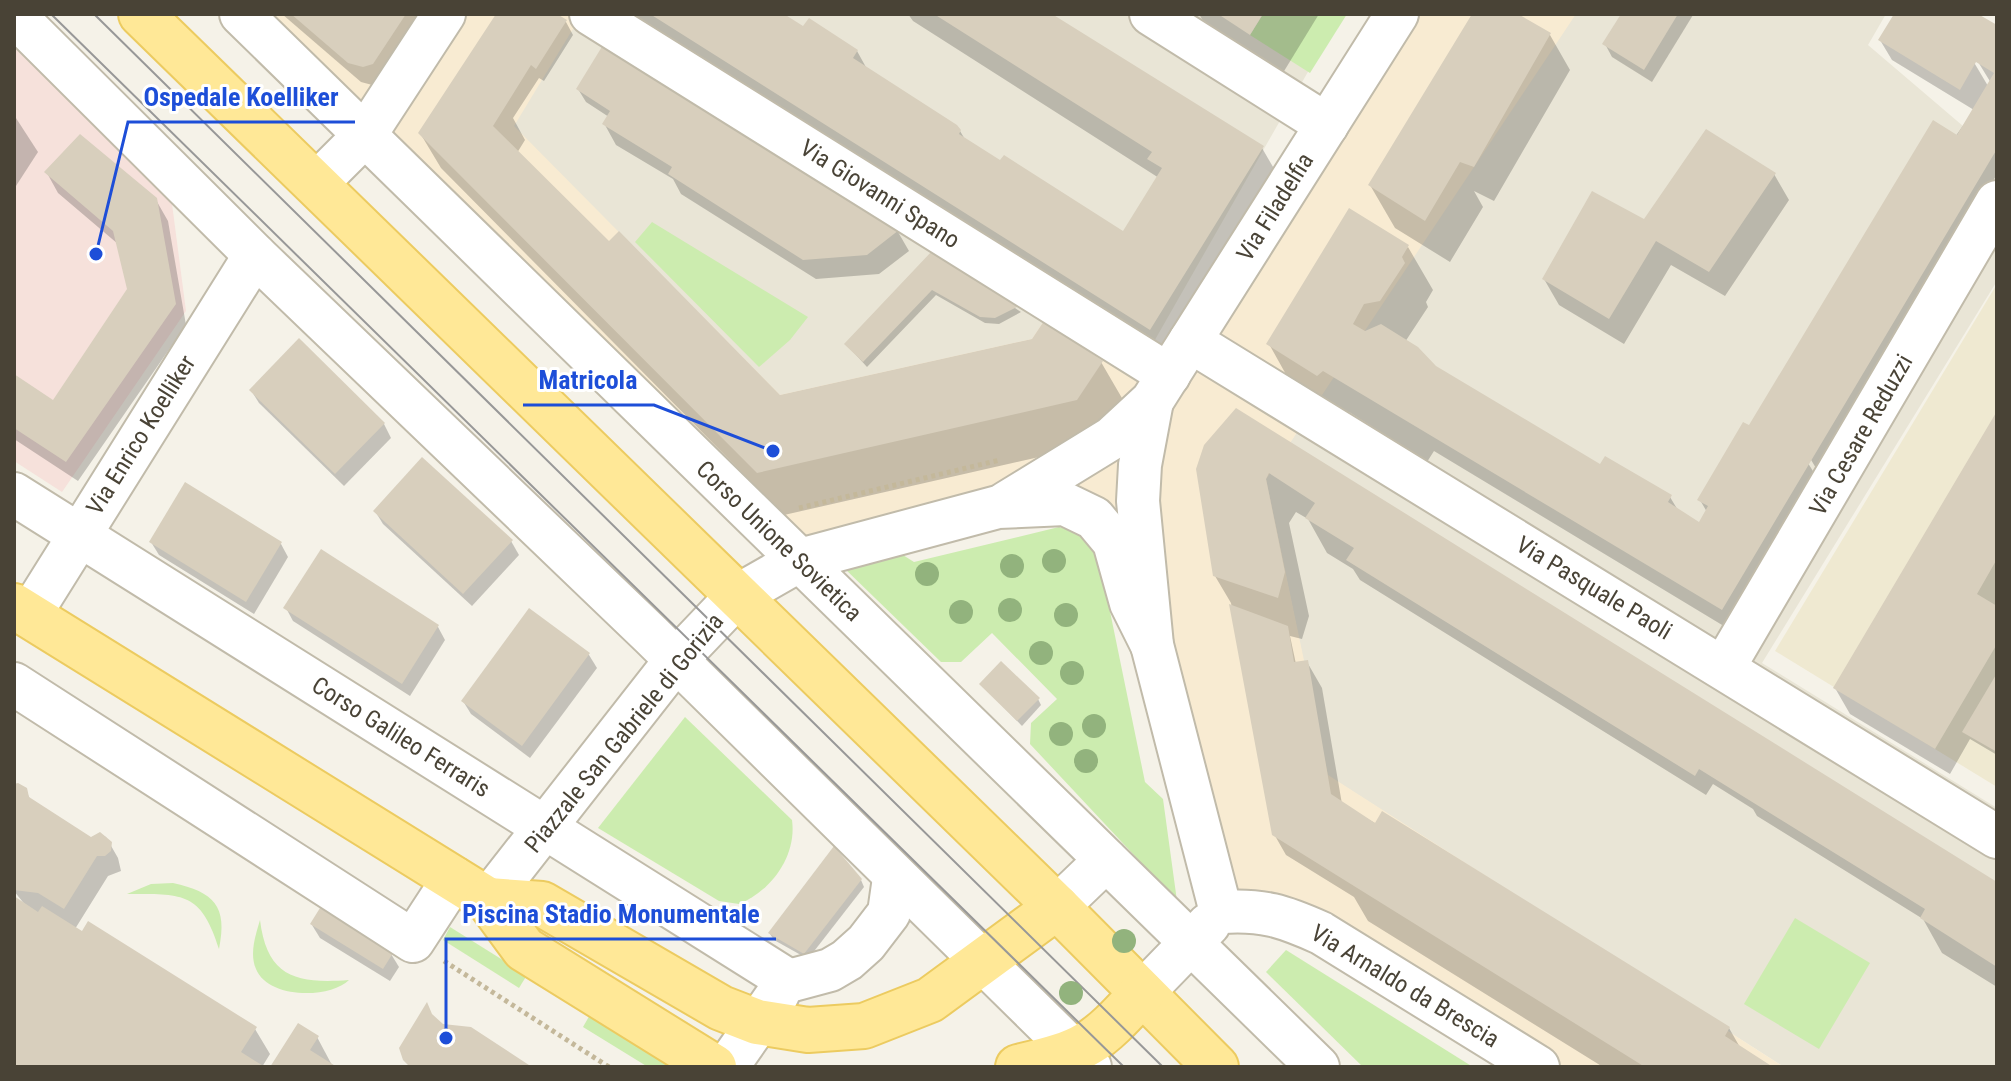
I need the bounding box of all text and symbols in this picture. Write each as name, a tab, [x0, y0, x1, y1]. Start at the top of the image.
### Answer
callout: Ospedale Koelliker	[128, 72, 355, 122]
text: Ospedale Koelliker	[143, 82, 339, 112]
street label: Via Giovanni Spano	[795, 134, 965, 254]
street label: Via Filadelfia	[1231, 148, 1319, 266]
street label: Via Enrico Koelliker	[81, 350, 201, 520]
street label: Via Cesare Reduzzi	[1804, 350, 1918, 520]
callout: Matricola	[523, 355, 654, 405]
text: Matricola	[539, 365, 637, 395]
street label: Corso Unione Sovietica	[690, 455, 868, 627]
street label: Via Pasquale Paoli	[1511, 530, 1677, 646]
street label: Piazzale San Gabriele di Gorizia	[519, 608, 729, 858]
street label: Corso Galileo Ferraris	[307, 671, 495, 803]
callout: Piscina Stadio Monumentale	[446, 889, 776, 939]
text: Piscina Stadio Monumentale	[462, 899, 760, 929]
street label: Via Arnaldo da Brescia	[1306, 919, 1504, 1053]

